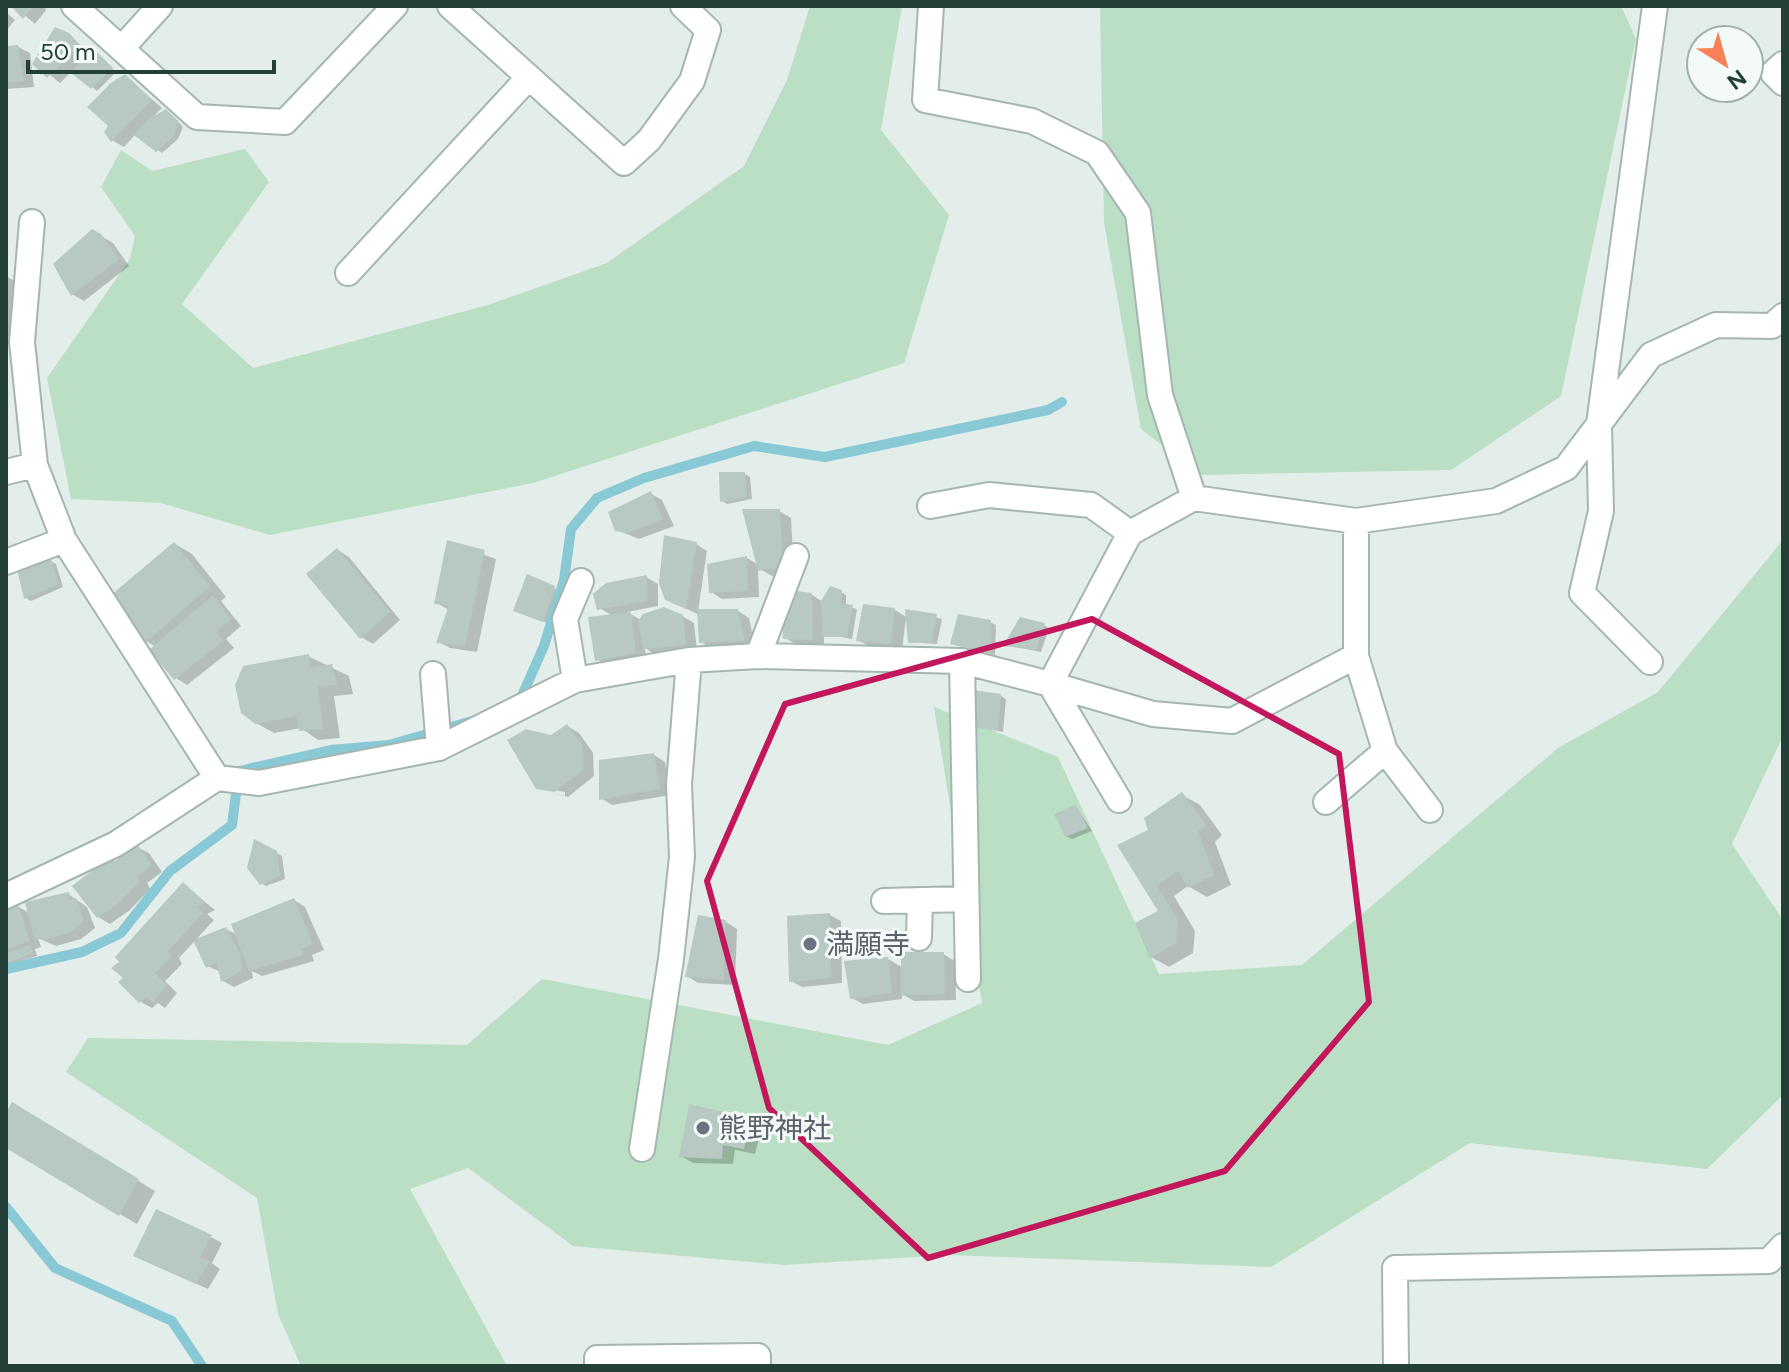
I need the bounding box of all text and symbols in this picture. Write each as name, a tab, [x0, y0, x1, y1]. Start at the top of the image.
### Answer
scale bar	[28, 24, 274, 74]
north arrow	[1685, 24, 1765, 104]
text: 50 m	[40, 37, 96, 66]
text: N	[1722, 64, 1752, 95]
place label: 満願寺	[826, 927, 910, 961]
marker: 満願寺	[801, 935, 819, 953]
place label: 熊野神社	[719, 1111, 831, 1145]
marker: 熊野神社	[694, 1119, 712, 1137]

